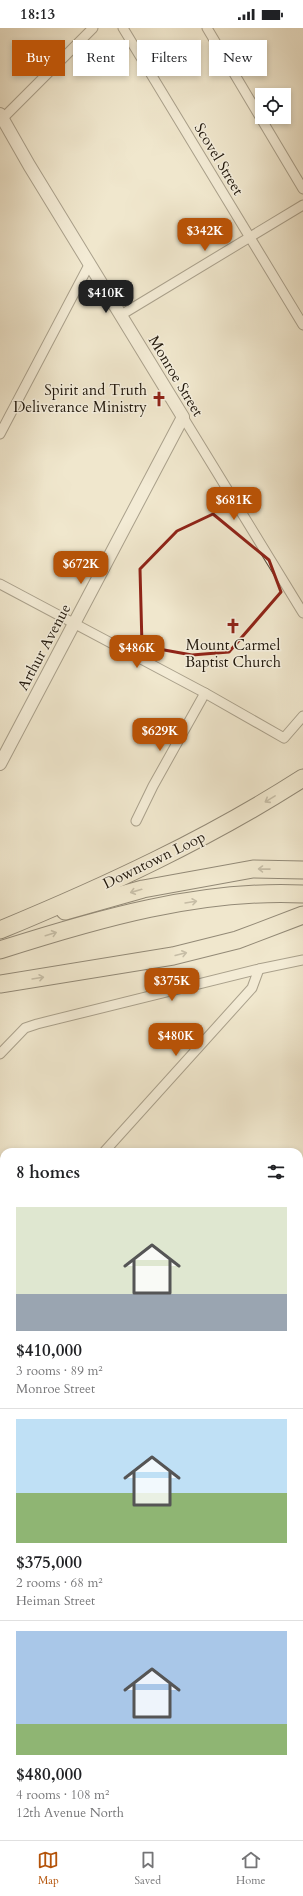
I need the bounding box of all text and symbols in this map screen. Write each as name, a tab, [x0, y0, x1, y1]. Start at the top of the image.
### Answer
text: 18:13	[20, 4, 55, 24]
chip: Buy	[12, 40, 65, 76]
chip: Rent	[73, 40, 129, 76]
chip: Filters	[137, 40, 201, 76]
chip: New	[209, 40, 267, 76]
map controls	[255, 88, 291, 124]
button: locate	[255, 88, 291, 124]
street label: Scovel Street	[190, 119, 249, 199]
pin: $342K	[177, 218, 233, 252]
text: $342K	[186, 222, 224, 240]
pin: $410K	[78, 280, 134, 314]
text: $410K	[87, 284, 125, 302]
street label: Monroe Street	[144, 332, 208, 420]
place label: Spirit and Truth Deliverance Ministry	[13, 380, 148, 417]
church icon: Spirit and Truth Deliverance Ministry	[150, 390, 168, 408]
pin: $681K	[206, 487, 262, 521]
text: $681K	[215, 491, 253, 509]
pin: $672K	[53, 551, 109, 585]
text: $672K	[62, 555, 100, 573]
street label: Arthur Avenue	[13, 600, 75, 694]
church icon: Mount Carmel Baptist Church	[224, 617, 242, 635]
pin: $486K	[109, 635, 165, 669]
place label: Mount Carmel Baptist Church	[185, 635, 282, 672]
text: $486K	[118, 639, 156, 657]
pin: $629K	[132, 718, 188, 752]
text: $629K	[141, 722, 179, 740]
one-way arrow	[264, 796, 276, 804]
street label: Downtown Loop	[99, 827, 209, 893]
one-way arrow	[258, 866, 271, 873]
one-way arrow	[130, 888, 143, 895]
one-way arrow	[184, 898, 197, 906]
one-way arrow	[44, 930, 57, 937]
one-way arrow	[174, 950, 187, 957]
pin: $375K	[144, 968, 200, 1002]
text: $375K	[153, 972, 191, 990]
one-way arrow	[32, 974, 45, 982]
pin: $480K	[148, 1023, 204, 1057]
text: $480K	[157, 1027, 195, 1045]
text: 8 homes	[16, 1161, 80, 1184]
icon: filters	[265, 1161, 287, 1183]
icon: home	[116, 1233, 188, 1305]
text: $410,000	[16, 1339, 82, 1362]
text: 3 rooms · 89 m²	[16, 1362, 103, 1380]
text: Monroe Street	[16, 1380, 95, 1398]
icon: home	[116, 1445, 188, 1517]
text: $375,000	[16, 1551, 82, 1574]
text: 2 rooms · 68 m²	[16, 1574, 103, 1592]
text: Heiman Street	[16, 1592, 95, 1610]
icon: home	[116, 1657, 188, 1729]
text: $480,000	[16, 1763, 82, 1786]
text: 4 rooms · 108 m²	[16, 1786, 109, 1804]
text: 12th Avenue North	[16, 1804, 124, 1822]
tab: Map	[37, 1849, 59, 1888]
tab: Saved	[134, 1849, 161, 1888]
tab: Home	[236, 1849, 266, 1888]

